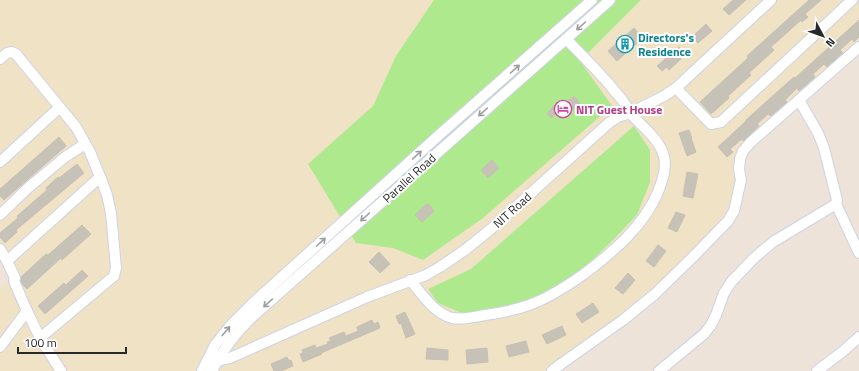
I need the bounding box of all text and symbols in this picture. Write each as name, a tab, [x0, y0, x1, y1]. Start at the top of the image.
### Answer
north arrow	[803, 16, 843, 56]
one-way arrow	[576, 21, 586, 30]
place label: Directors's Residence	[638, 28, 694, 61]
building icon: Directors's Residence	[615, 34, 635, 54]
text: N	[822, 34, 839, 51]
one-way arrow	[510, 64, 520, 74]
hotel icon: NIT Guest House	[553, 99, 573, 119]
place label: NIT Guest House	[576, 100, 662, 119]
one-way arrow	[478, 108, 489, 117]
street label: Parallel Road	[378, 149, 440, 207]
one-way arrow	[412, 150, 423, 159]
street label: NIT Road	[489, 188, 535, 232]
one-way arrow	[360, 212, 370, 222]
one-way arrow	[316, 237, 326, 247]
one-way arrow	[263, 299, 273, 308]
one-way arrow	[222, 326, 231, 336]
scale bar	[18, 329, 126, 355]
text: 100 m	[24, 333, 57, 352]

